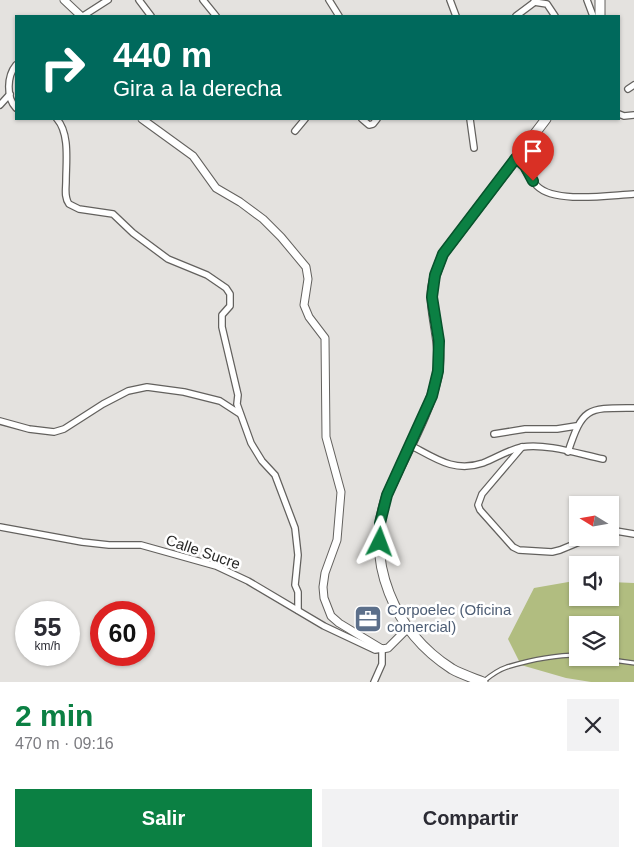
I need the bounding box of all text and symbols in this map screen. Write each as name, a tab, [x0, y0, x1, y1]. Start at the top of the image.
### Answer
icon: right	[30, 35, 95, 100]
text: 440 m	[113, 35, 212, 74]
text: Gira a la derecha	[113, 76, 282, 101]
pin	[512, 130, 554, 181]
icon: arrive	[519, 137, 547, 165]
north arrow	[569, 496, 619, 546]
map controls	[569, 496, 619, 666]
position arrow	[353, 515, 405, 567]
street label: Calle Sucre	[164, 531, 243, 572]
button: sound	[569, 556, 619, 606]
speed limit sign: 60	[90, 601, 155, 666]
place label: Corpoelec (Oficina comercial)	[387, 601, 512, 635]
office icon: Corpoelec (Oficina comercial)	[353, 604, 383, 634]
text: 55	[34, 613, 61, 641]
button: layers	[569, 616, 619, 666]
text: km/h	[34, 639, 61, 653]
text: 2 min	[15, 699, 93, 732]
button: close	[567, 699, 619, 751]
text: 470 m · 09:16	[15, 735, 114, 752]
button: Salir	[15, 789, 312, 847]
button: Compartir	[322, 789, 619, 847]

